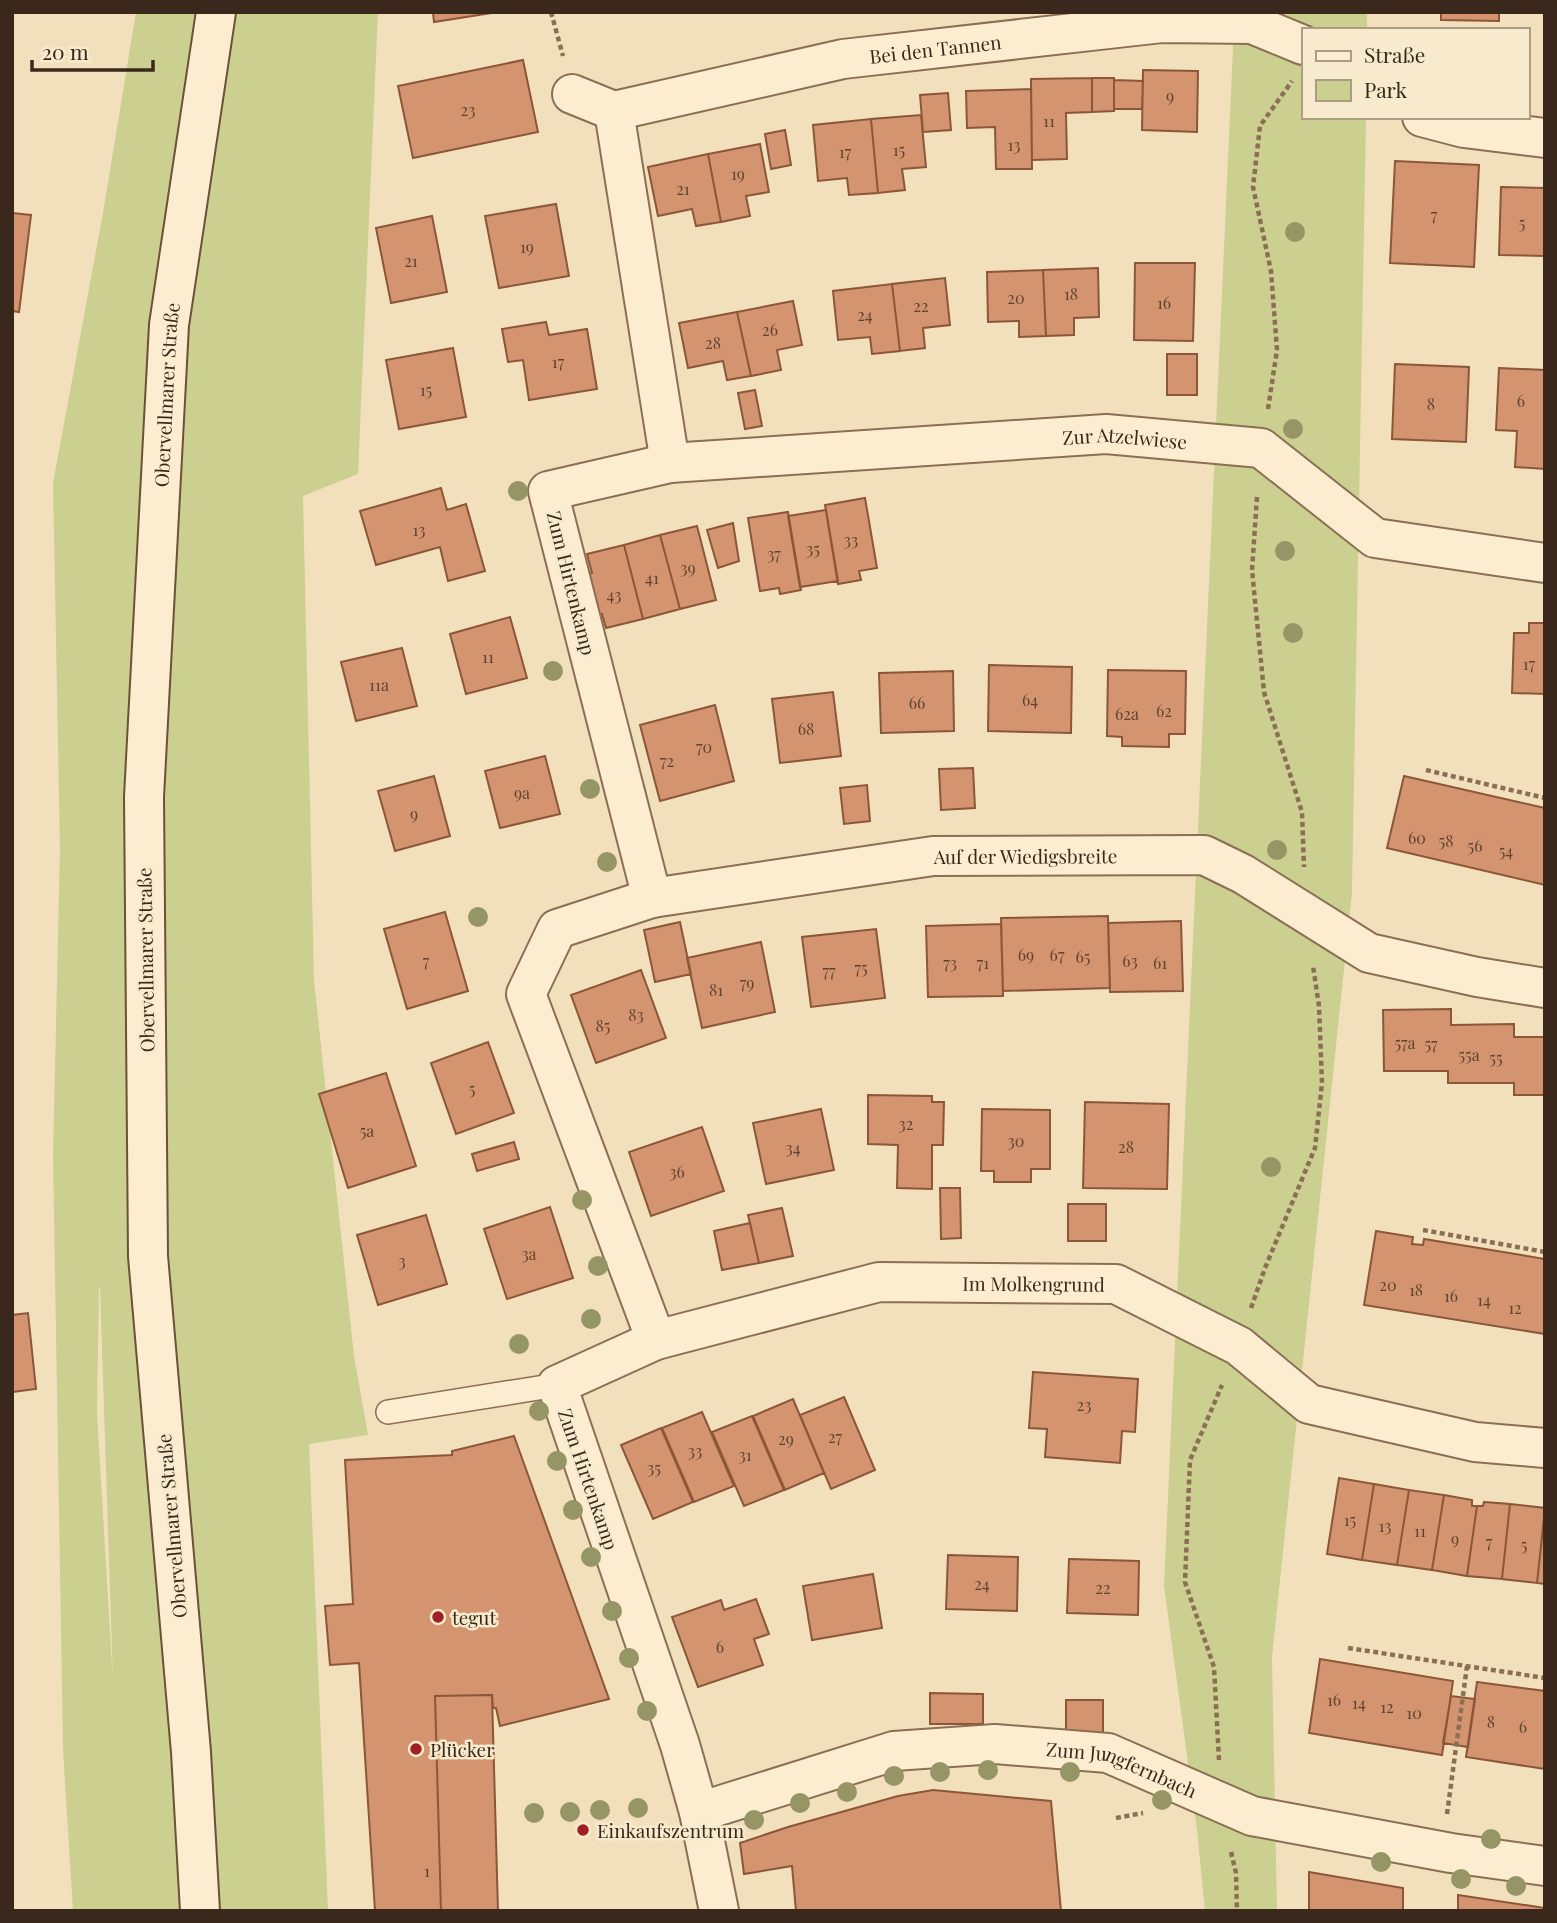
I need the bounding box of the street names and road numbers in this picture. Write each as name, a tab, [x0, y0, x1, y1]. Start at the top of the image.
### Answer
street label: Bei den Tannen	[868, 28, 1003, 69]
street label: Obervellmarer Straße	[147, 301, 185, 488]
street label: Zur Atzelwiese	[1061, 421, 1188, 454]
street label: Zum Hirtenkamp	[542, 508, 602, 658]
street label: Auf der Wiedigsbreite	[933, 842, 1117, 869]
street label: Obervellmarer Straße	[130, 867, 160, 1053]
street label: Im Molkengrund	[962, 1270, 1105, 1297]
street label: Zum Hirtenkamp	[553, 1405, 625, 1553]
street label: Obervellmarer Straße	[150, 1433, 192, 1619]
street label: Zum Jungfernbach	[1045, 1735, 1201, 1803]

